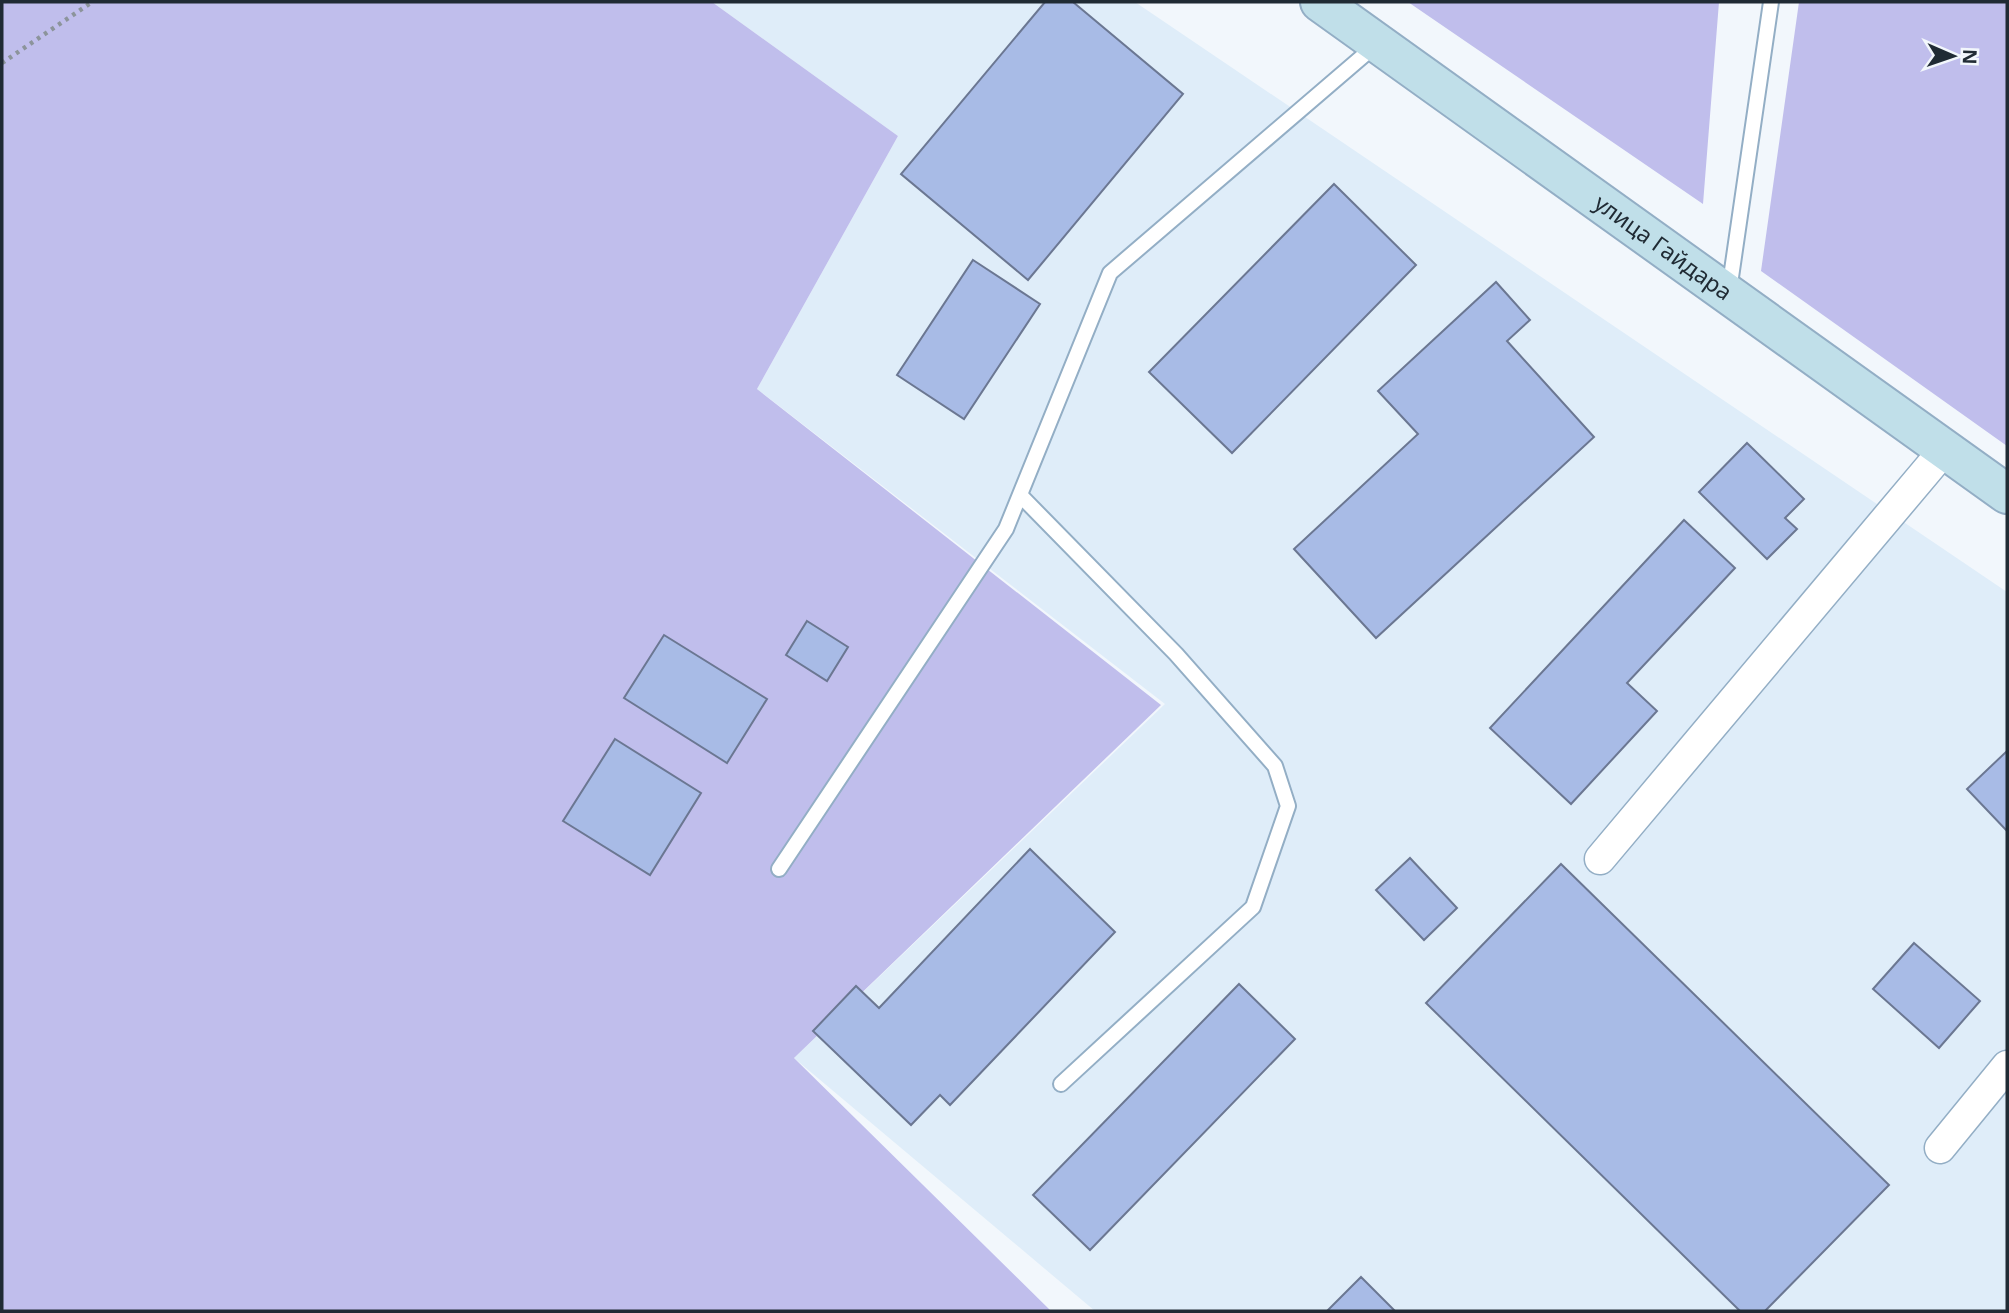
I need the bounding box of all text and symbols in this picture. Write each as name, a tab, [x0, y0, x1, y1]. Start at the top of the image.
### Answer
north arrow	[1918, 21, 1988, 91]
text: N	[1957, 48, 1983, 65]
street label: улица Гайдара	[1588, 187, 1739, 307]

